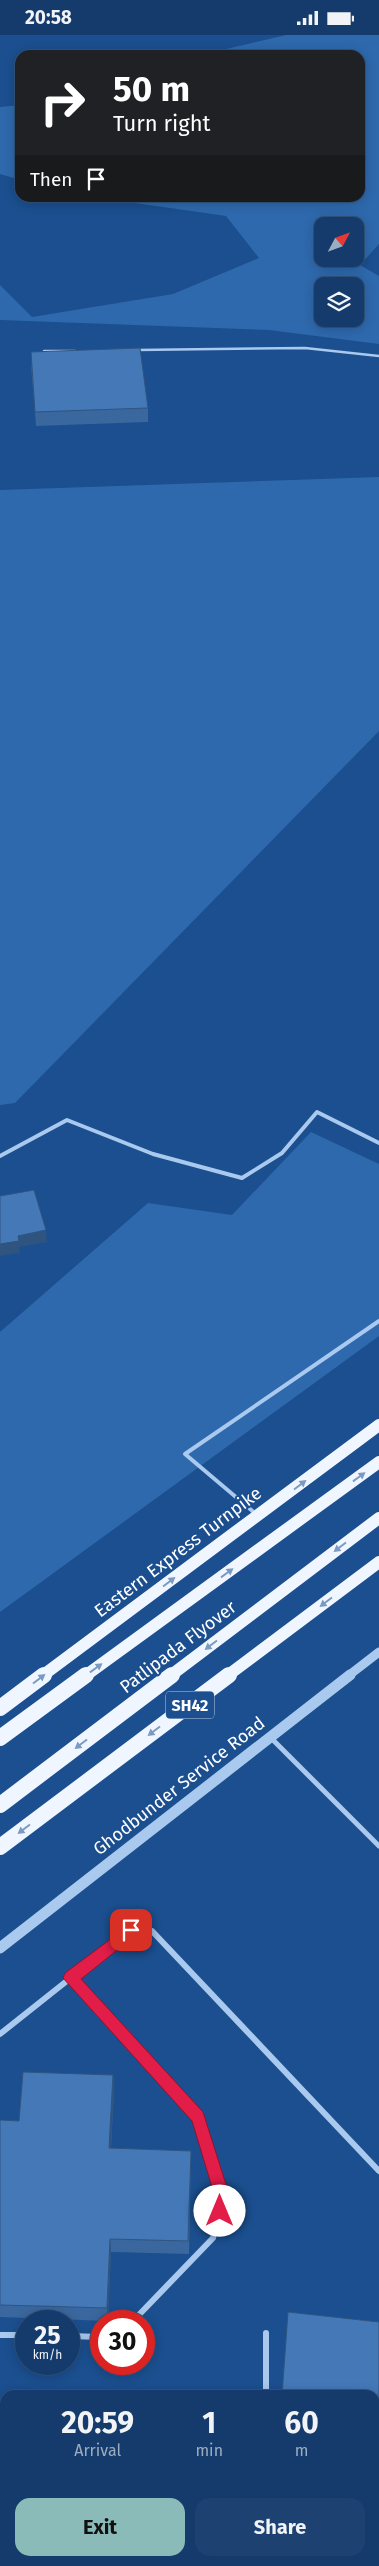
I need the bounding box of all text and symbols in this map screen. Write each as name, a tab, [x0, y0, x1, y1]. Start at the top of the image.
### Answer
text: 20:58	[25, 6, 72, 29]
text: 50 m	[113, 68, 190, 110]
icon: right	[30, 70, 95, 135]
text: Turn right	[113, 110, 210, 137]
icon: arrive	[82, 165, 110, 193]
text: Then	[30, 168, 72, 191]
north arrow	[314, 217, 364, 267]
map controls	[314, 217, 364, 327]
button: layers	[314, 277, 364, 327]
one-way arrow	[352, 1472, 366, 1482]
one-way arrow	[293, 1479, 306, 1490]
street label: Eastern Express Turnpike	[90, 1482, 266, 1622]
one-way arrow	[333, 1542, 347, 1552]
one-way arrow	[220, 1567, 233, 1578]
one-way arrow	[162, 1577, 176, 1587]
street label: Patlipada Flyover	[115, 1596, 241, 1698]
one-way arrow	[320, 1597, 333, 1608]
one-way arrow	[205, 1640, 218, 1651]
one-way arrow	[89, 1663, 103, 1673]
one-way arrow	[32, 1674, 46, 1684]
road number: SH42	[166, 1691, 214, 1719]
street label: Ghodbunder Service Road	[89, 1712, 269, 1860]
one-way arrow	[148, 1726, 161, 1737]
one-way arrow	[75, 1738, 88, 1749]
one-way arrow	[17, 1824, 31, 1834]
pin	[110, 1909, 152, 1951]
icon: arrive	[117, 1916, 145, 1944]
position arrow	[193, 2184, 245, 2236]
speed limit sign: 30	[90, 2310, 155, 2375]
text: 25	[34, 2321, 61, 2351]
text: km/h	[33, 2348, 62, 2362]
text: 20:59	[61, 2405, 134, 2441]
text: 1	[202, 2405, 216, 2441]
text: 60	[284, 2405, 319, 2441]
text: Arrival	[74, 2441, 121, 2460]
text: min	[195, 2441, 223, 2460]
text: m	[295, 2441, 308, 2460]
button: Exit	[15, 2498, 185, 2556]
button: Share	[195, 2498, 365, 2556]

